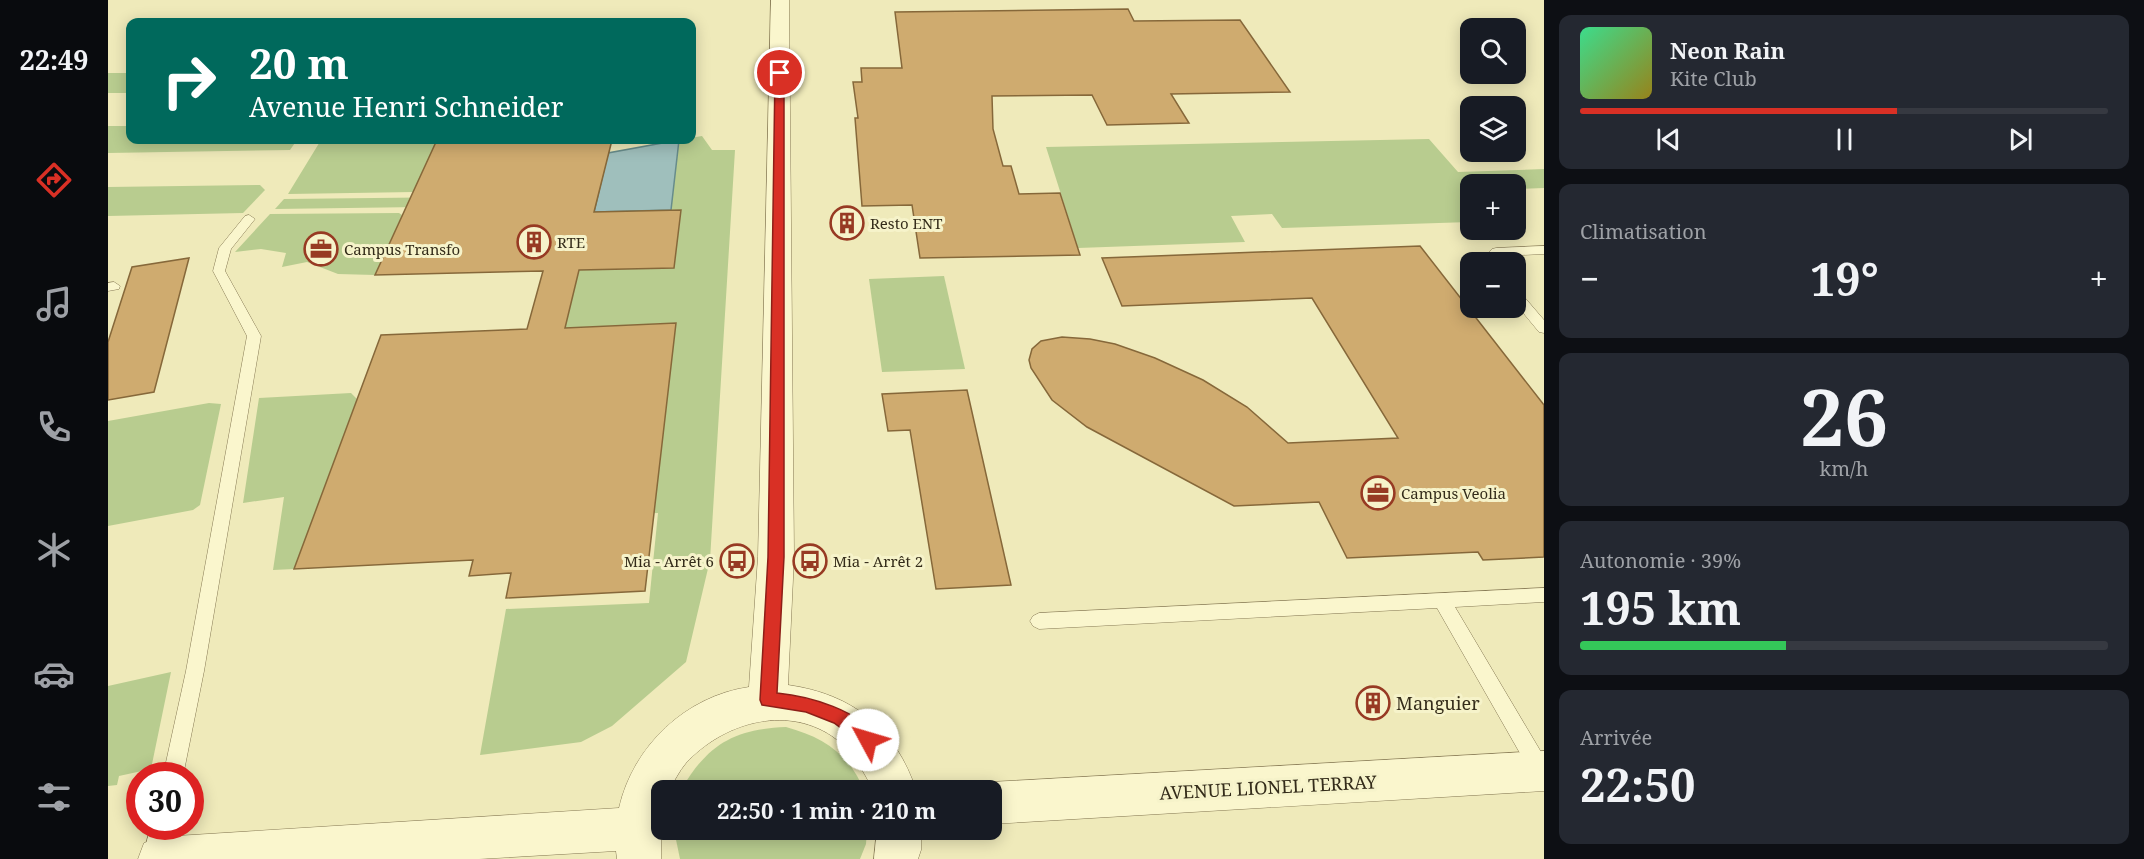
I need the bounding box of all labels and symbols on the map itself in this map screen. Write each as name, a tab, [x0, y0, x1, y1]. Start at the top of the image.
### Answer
pin	[754, 47, 805, 98]
building icon: Resto ENT	[829, 205, 865, 241]
place label: Resto ENT	[870, 213, 942, 233]
building icon: RTE	[516, 224, 552, 260]
office icon: Campus Transfo	[303, 231, 339, 267]
place label: RTE	[557, 232, 585, 252]
place label: Campus Transfo	[344, 239, 460, 259]
office icon: Campus Veolia	[1360, 475, 1396, 511]
place label: Campus Veolia	[1401, 483, 1506, 503]
bus stop icon: Mia - Arrêt 6	[719, 543, 755, 579]
bus stop icon: Mia - Arrêt 2	[792, 543, 828, 579]
place label: Mia - Arrêt 6	[624, 551, 714, 571]
place label: Mia - Arrêt 2	[833, 551, 923, 571]
building icon: Manguier	[1355, 685, 1391, 721]
place label: Manguier	[1396, 691, 1480, 715]
position arrow	[836, 708, 900, 772]
speed limit sign: 30	[126, 762, 204, 840]
street label: AVENUE LIONEL TERRAY	[1159, 769, 1378, 805]

